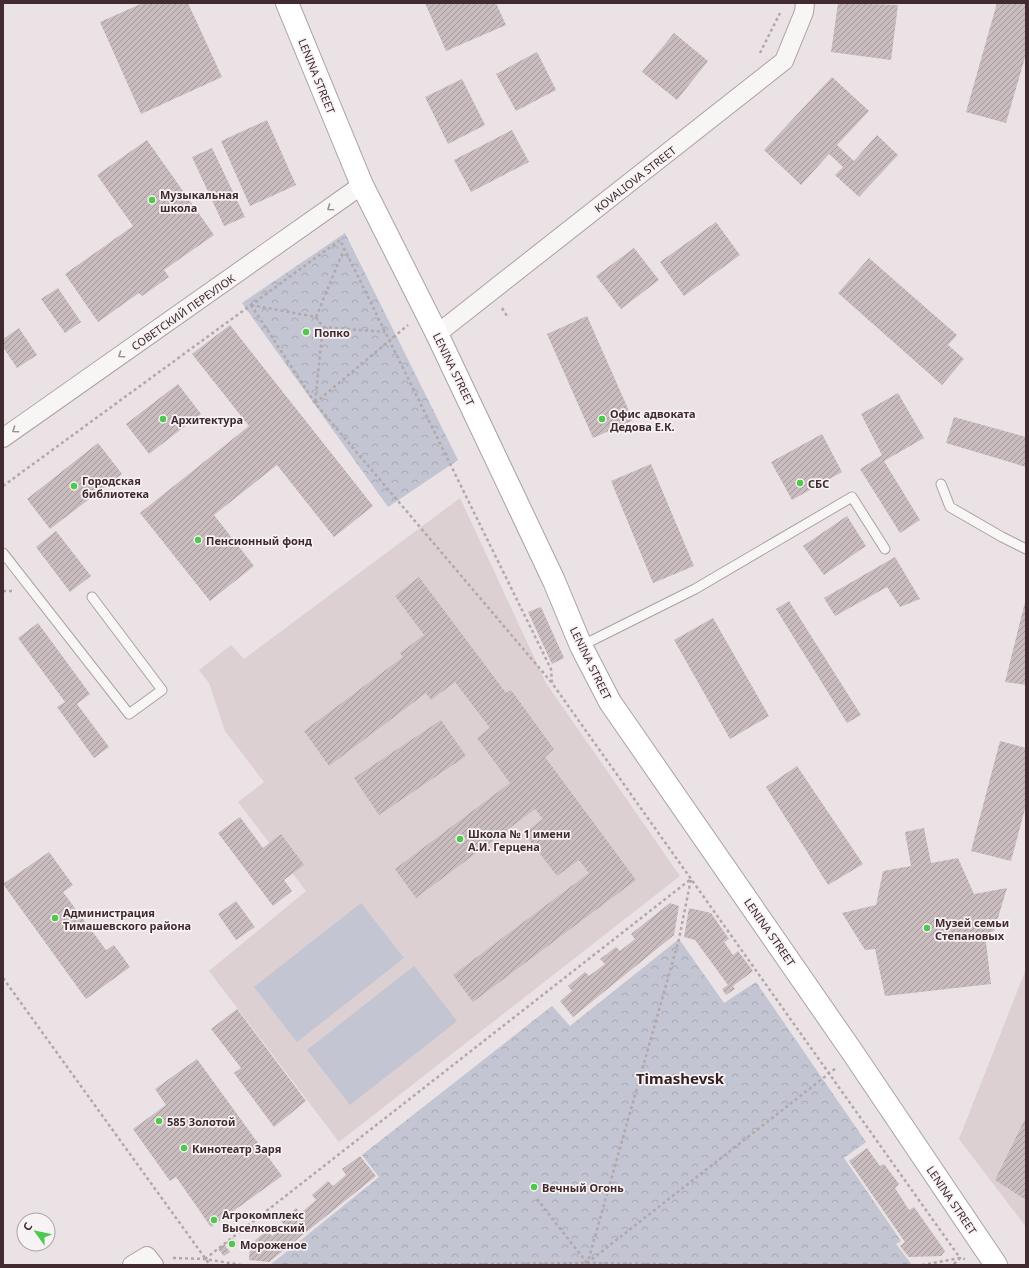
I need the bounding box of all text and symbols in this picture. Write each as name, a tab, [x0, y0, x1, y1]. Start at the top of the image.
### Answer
street label: LENINA STREET	[295, 36, 339, 116]
street label: KOVALIOVA STREET	[591, 142, 679, 216]
place label: Музыкальная школа	[160, 187, 239, 215]
marker: Музыкальная школа	[147, 195, 157, 205]
one-way arrow	[328, 203, 335, 210]
street label: СОВЕТСКИЙ ПЕРЕУЛОК	[128, 270, 238, 354]
place label: Попко	[314, 325, 350, 340]
marker: Попко	[301, 327, 311, 337]
street label: LENINA STREET	[430, 330, 478, 408]
one-way arrow	[118, 350, 125, 358]
place label: Офис адвоката Дедова Е.К.	[610, 406, 696, 434]
place label: Архитектура	[171, 412, 243, 427]
marker: Архитектура	[158, 414, 168, 424]
marker: Офис адвоката Дедова Е.К.	[597, 414, 607, 424]
one-way arrow	[12, 425, 19, 432]
place label: Городская библиотека	[82, 473, 149, 501]
place label: СБС	[808, 476, 829, 491]
marker: СБС	[795, 478, 805, 488]
marker: Городская библиотека	[69, 481, 79, 491]
place label: Пенсионный фонд	[206, 533, 312, 548]
marker: Пенсионный фонд	[193, 535, 203, 545]
street label: LENINA STREET	[567, 624, 615, 702]
place label: Школа № 1 имени А.И. Герцена	[468, 826, 570, 854]
marker: Школа № 1 имени А.И. Герцена	[455, 834, 465, 844]
street label: LENINA STREET	[741, 895, 799, 969]
place label: Администрация Тимашевского района	[63, 905, 191, 933]
marker: Администрация Тимашевского района	[50, 913, 60, 923]
place label: Музей семьи Степановых	[935, 915, 1009, 943]
marker: Музей семьи Степановых	[922, 923, 932, 933]
district label: Timashevsk	[636, 1068, 725, 1088]
place label: 585 Золотой	[167, 1114, 235, 1129]
marker: 585 Золотой	[154, 1116, 164, 1126]
place label: Кинотеатр Заря	[192, 1141, 281, 1156]
marker: Кинотеатр Заря	[179, 1143, 189, 1153]
street label: LENINA STREET	[924, 1163, 980, 1237]
place label: Вечный Огонь	[542, 1180, 624, 1195]
marker: Вечный Огонь	[529, 1182, 539, 1192]
place label: Агрокомплекс Выселковский	[222, 1207, 305, 1235]
north arrow	[16, 1212, 56, 1252]
marker: Агрокомплекс Выселковский	[209, 1215, 219, 1225]
text: С	[19, 1219, 35, 1233]
place label: Мороженое	[240, 1237, 307, 1252]
marker: Мороженое	[227, 1239, 237, 1249]

